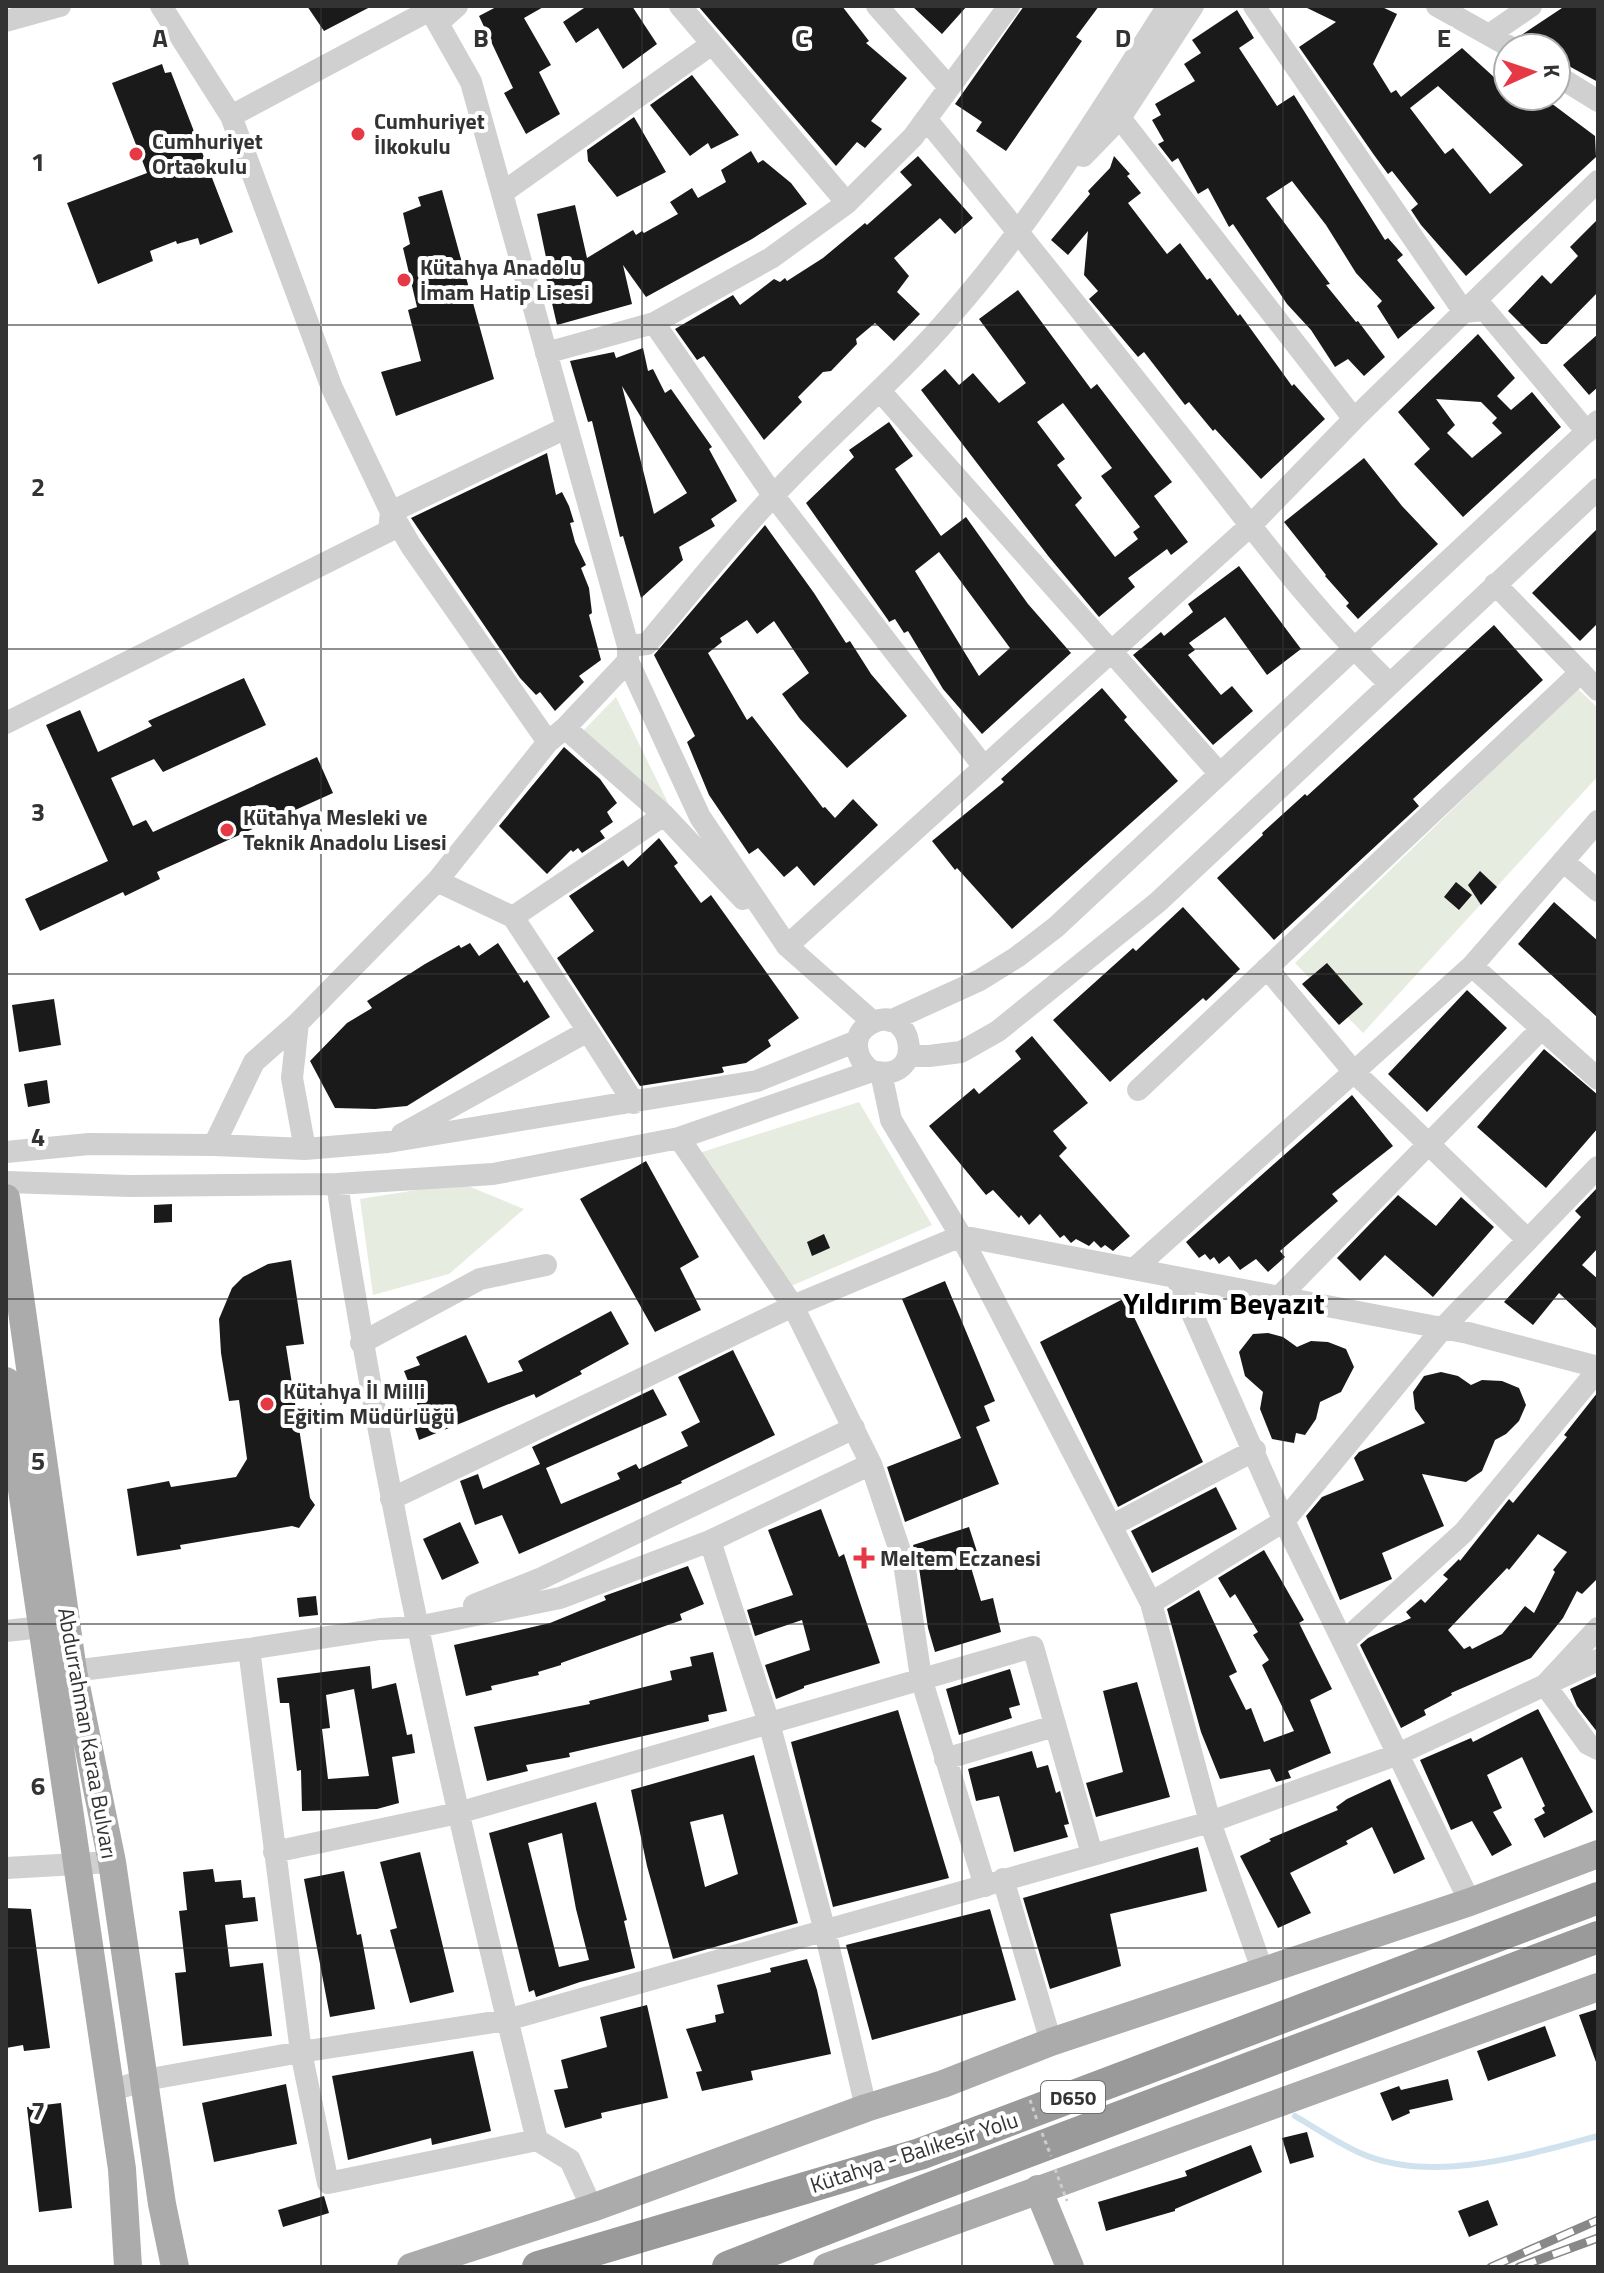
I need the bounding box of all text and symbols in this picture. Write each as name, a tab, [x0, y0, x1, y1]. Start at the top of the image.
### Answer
text: A	[152, 18, 168, 57]
text: B	[473, 18, 489, 57]
text: C	[795, 18, 809, 57]
text: D	[1115, 18, 1131, 57]
text: E	[1437, 18, 1451, 57]
north arrow	[1492, 32, 1572, 112]
text: K	[1535, 64, 1569, 78]
place label: Cumhuriyet İlkokulu	[374, 104, 485, 163]
place label: Cumhuriyet Ortaokulu	[152, 124, 263, 183]
marker: Cumhuriyet İlkokulu	[349, 125, 367, 143]
text: 1	[31, 142, 45, 181]
marker: Cumhuriyet Ortaokulu	[127, 145, 145, 163]
place label: Kütahya Anadolu İmam Hatip Lisesi	[420, 250, 590, 309]
marker: Kütahya Anadolu İmam Hatip Lisesi	[395, 271, 413, 289]
text: 2	[31, 467, 45, 506]
text: 3	[31, 792, 45, 831]
place label: Kütahya Mesleki ve Teknik Anadolu Lisesi	[243, 800, 447, 859]
marker: Kütahya Mesleki ve Teknik Anadolu Lisesi	[218, 821, 236, 839]
text: 4	[31, 1117, 45, 1156]
district label: Yıldırım Beyazıt	[1123, 1280, 1325, 1326]
place label: Kütahya İl Milli Eğitim Müdürlüğü	[283, 1374, 455, 1433]
marker: Kütahya İl Milli Eğitim Müdürlüğü	[258, 1395, 276, 1413]
text: 5	[31, 1441, 45, 1480]
place label: Meltem Eczanesi	[880, 1541, 1041, 1575]
marker: Meltem Eczanesi	[855, 1549, 873, 1567]
street label: Abdurrahman Karaa Bulvarı	[49, 1605, 127, 1861]
text: 6	[31, 1766, 45, 1805]
road number: D650	[1041, 2081, 1105, 2113]
text: 7	[31, 2091, 45, 2130]
street label: Kütahya - Balıkesir Yolu	[805, 2102, 1023, 2202]

